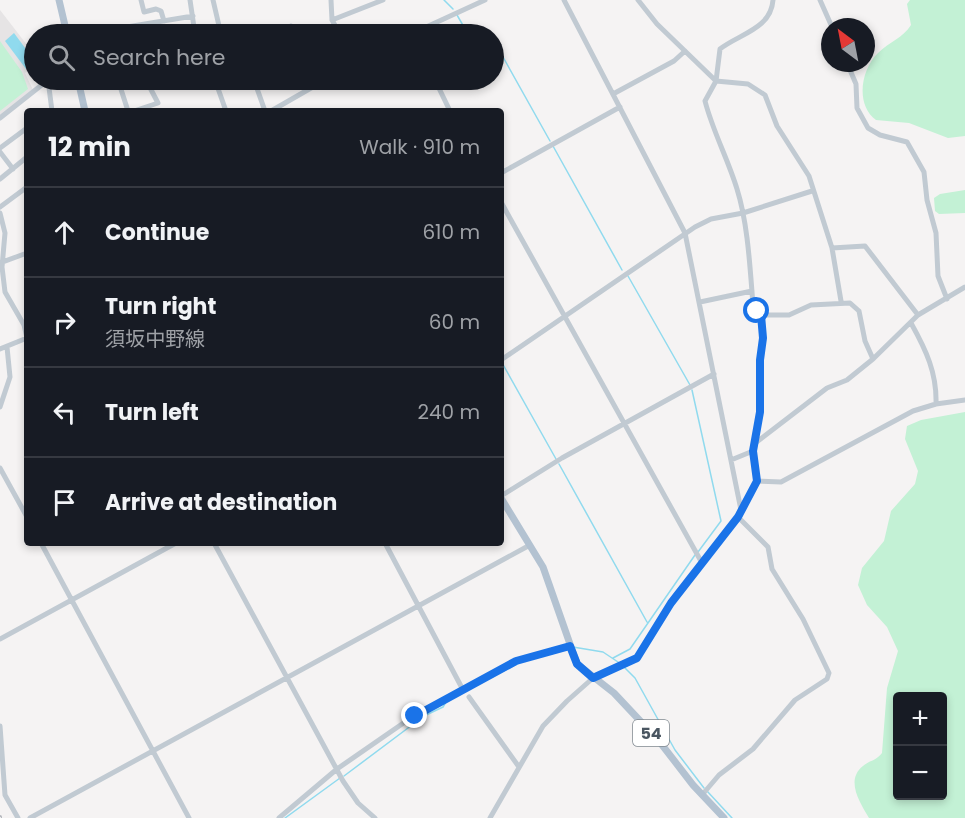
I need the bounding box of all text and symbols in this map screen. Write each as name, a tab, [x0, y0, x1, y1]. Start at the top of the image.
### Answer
north arrow	[821, 18, 875, 72]
search box	[24, 24, 504, 90]
icon: search	[45, 41, 78, 74]
text: Search here	[93, 42, 226, 73]
text: 12 min	[48, 129, 131, 165]
text: Walk · 910 m	[359, 133, 480, 161]
icon: ahead	[48, 216, 81, 249]
text: Continue	[105, 217, 209, 248]
text: 610 m	[422, 218, 480, 246]
text: Turn right	[105, 291, 216, 322]
route start	[743, 297, 769, 323]
icon: right	[48, 306, 81, 339]
text: 60 m	[429, 308, 480, 336]
text: 須坂中野線	[105, 325, 205, 353]
icon: left	[48, 396, 81, 429]
text: Turn left	[105, 397, 199, 428]
text: 240 m	[417, 398, 480, 426]
icon: arrive	[48, 486, 81, 519]
text: Arrive at destination	[105, 487, 337, 518]
map controls	[893, 692, 947, 800]
button: +	[893, 692, 947, 746]
route end	[401, 702, 427, 728]
road number: 54	[633, 720, 669, 746]
button: −	[893, 746, 947, 800]

